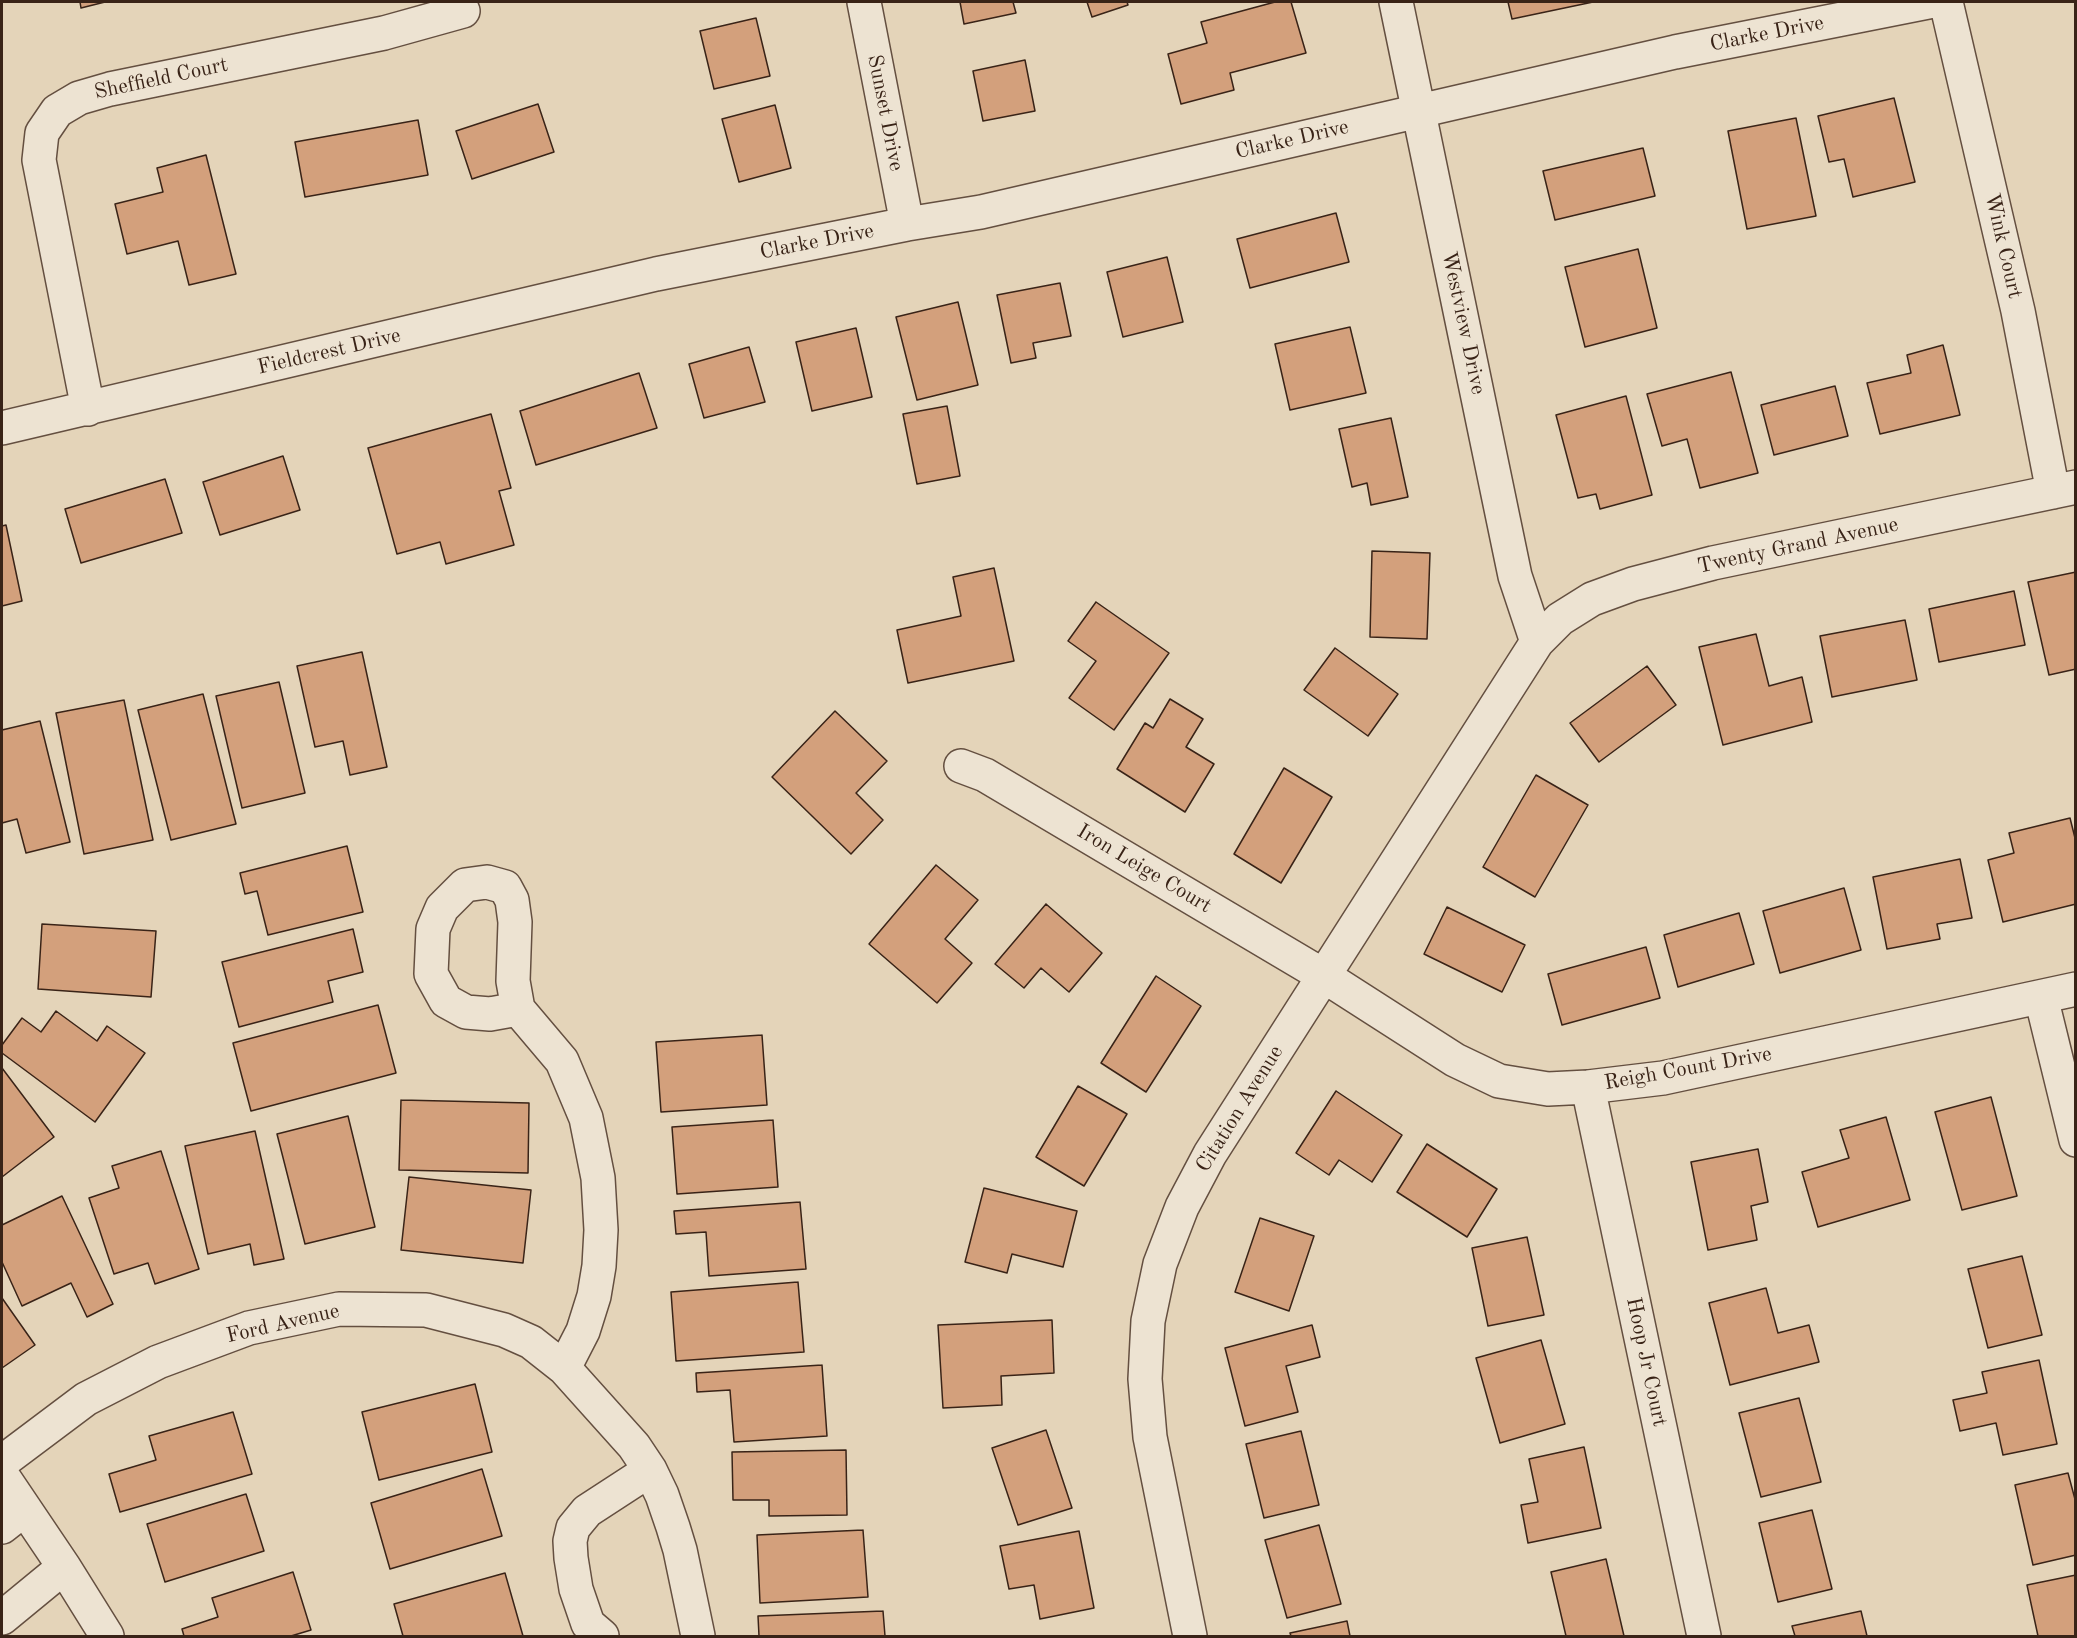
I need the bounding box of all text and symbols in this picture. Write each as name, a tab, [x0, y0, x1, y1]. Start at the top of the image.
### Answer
street label: Clarke Drive	[1708, 11, 1826, 57]
street label: Sheffield Court	[92, 53, 230, 105]
street label: Sunset Drive	[861, 53, 909, 173]
street label: Clarke Drive	[1233, 115, 1351, 165]
street label: Wink Court	[1979, 191, 2027, 301]
street label: Clarke Drive	[758, 219, 876, 265]
street label: Westview Drive	[1436, 249, 1490, 397]
street label: Fieldcrest Drive	[255, 323, 403, 381]
street label: Twenty Grand Avenue	[1695, 512, 1901, 580]
street label: Iron Leige Court	[1072, 819, 1216, 919]
street label: Citation Avenue	[1191, 1041, 1289, 1177]
street label: Reigh Count Drive	[1602, 1042, 1774, 1096]
street label: Hoop Jr Court	[1620, 1295, 1672, 1429]
street label: Ford Avenue	[224, 1299, 342, 1349]

